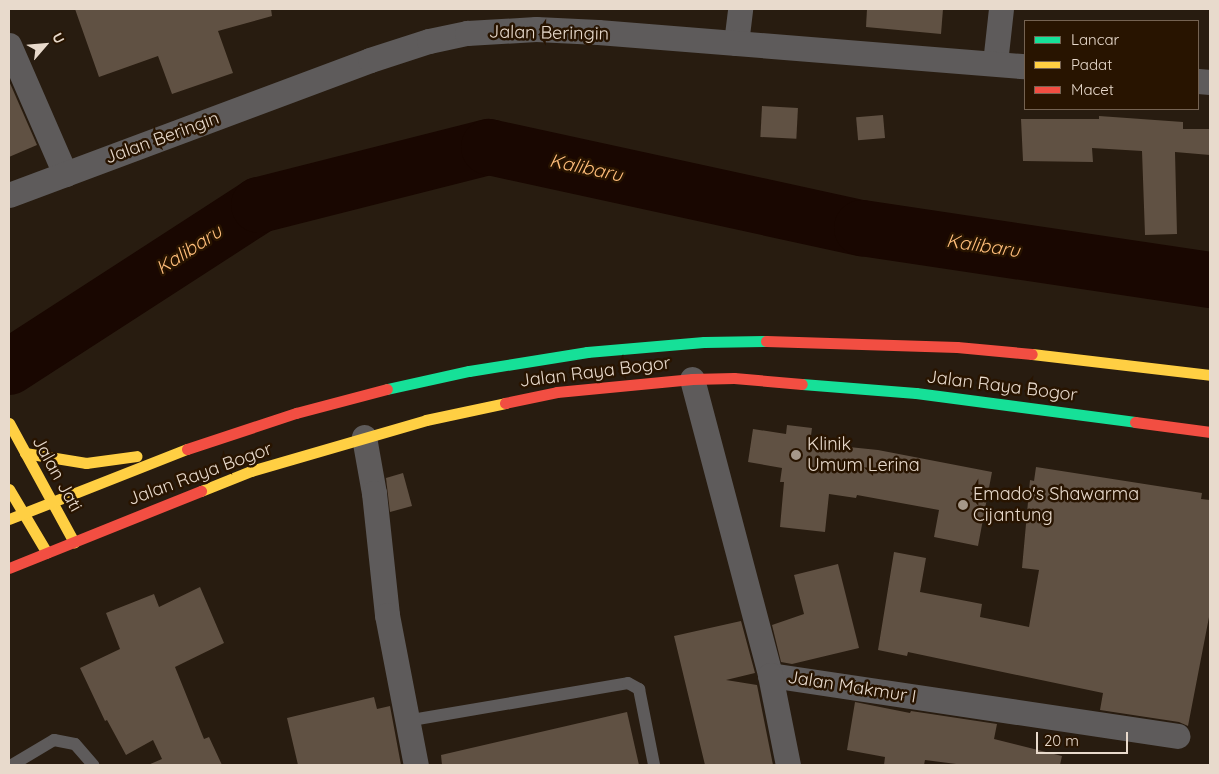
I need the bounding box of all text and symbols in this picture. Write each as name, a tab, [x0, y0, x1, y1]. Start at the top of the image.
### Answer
north arrow	[20, 20, 70, 70]
legend	[1024, 20, 1199, 110]
street label: Jalan Beringin	[489, 21, 609, 45]
text: U	[48, 30, 69, 47]
text: Lancar	[1071, 30, 1119, 49]
text: Padat	[1071, 55, 1112, 74]
text: Macet	[1071, 80, 1114, 99]
street label: Jalan Beringin	[102, 107, 222, 169]
water label: Kalibaru	[547, 149, 625, 187]
water label: Kalibaru	[152, 220, 226, 280]
water label: Kalibaru	[945, 230, 1021, 262]
street label: Jalan Raya Bogor	[518, 352, 672, 392]
street label: Jalan Raya Bogor	[925, 366, 1079, 406]
street label: Jalan Jati	[28, 433, 86, 515]
place label: Klinik Umum Lerina	[807, 434, 920, 476]
street label: Jalan Raya Bogor	[125, 438, 275, 510]
marker: Klinik Umum Lerina	[789, 448, 803, 462]
place label: Emado's Shawarma Cijantung	[973, 484, 1139, 526]
marker: Emado's Shawarma Cijantung	[957, 499, 969, 511]
street label: Jalan Makmur I	[786, 666, 918, 708]
scale bar	[1039, 722, 1132, 754]
text: 20 m	[1044, 731, 1079, 750]

